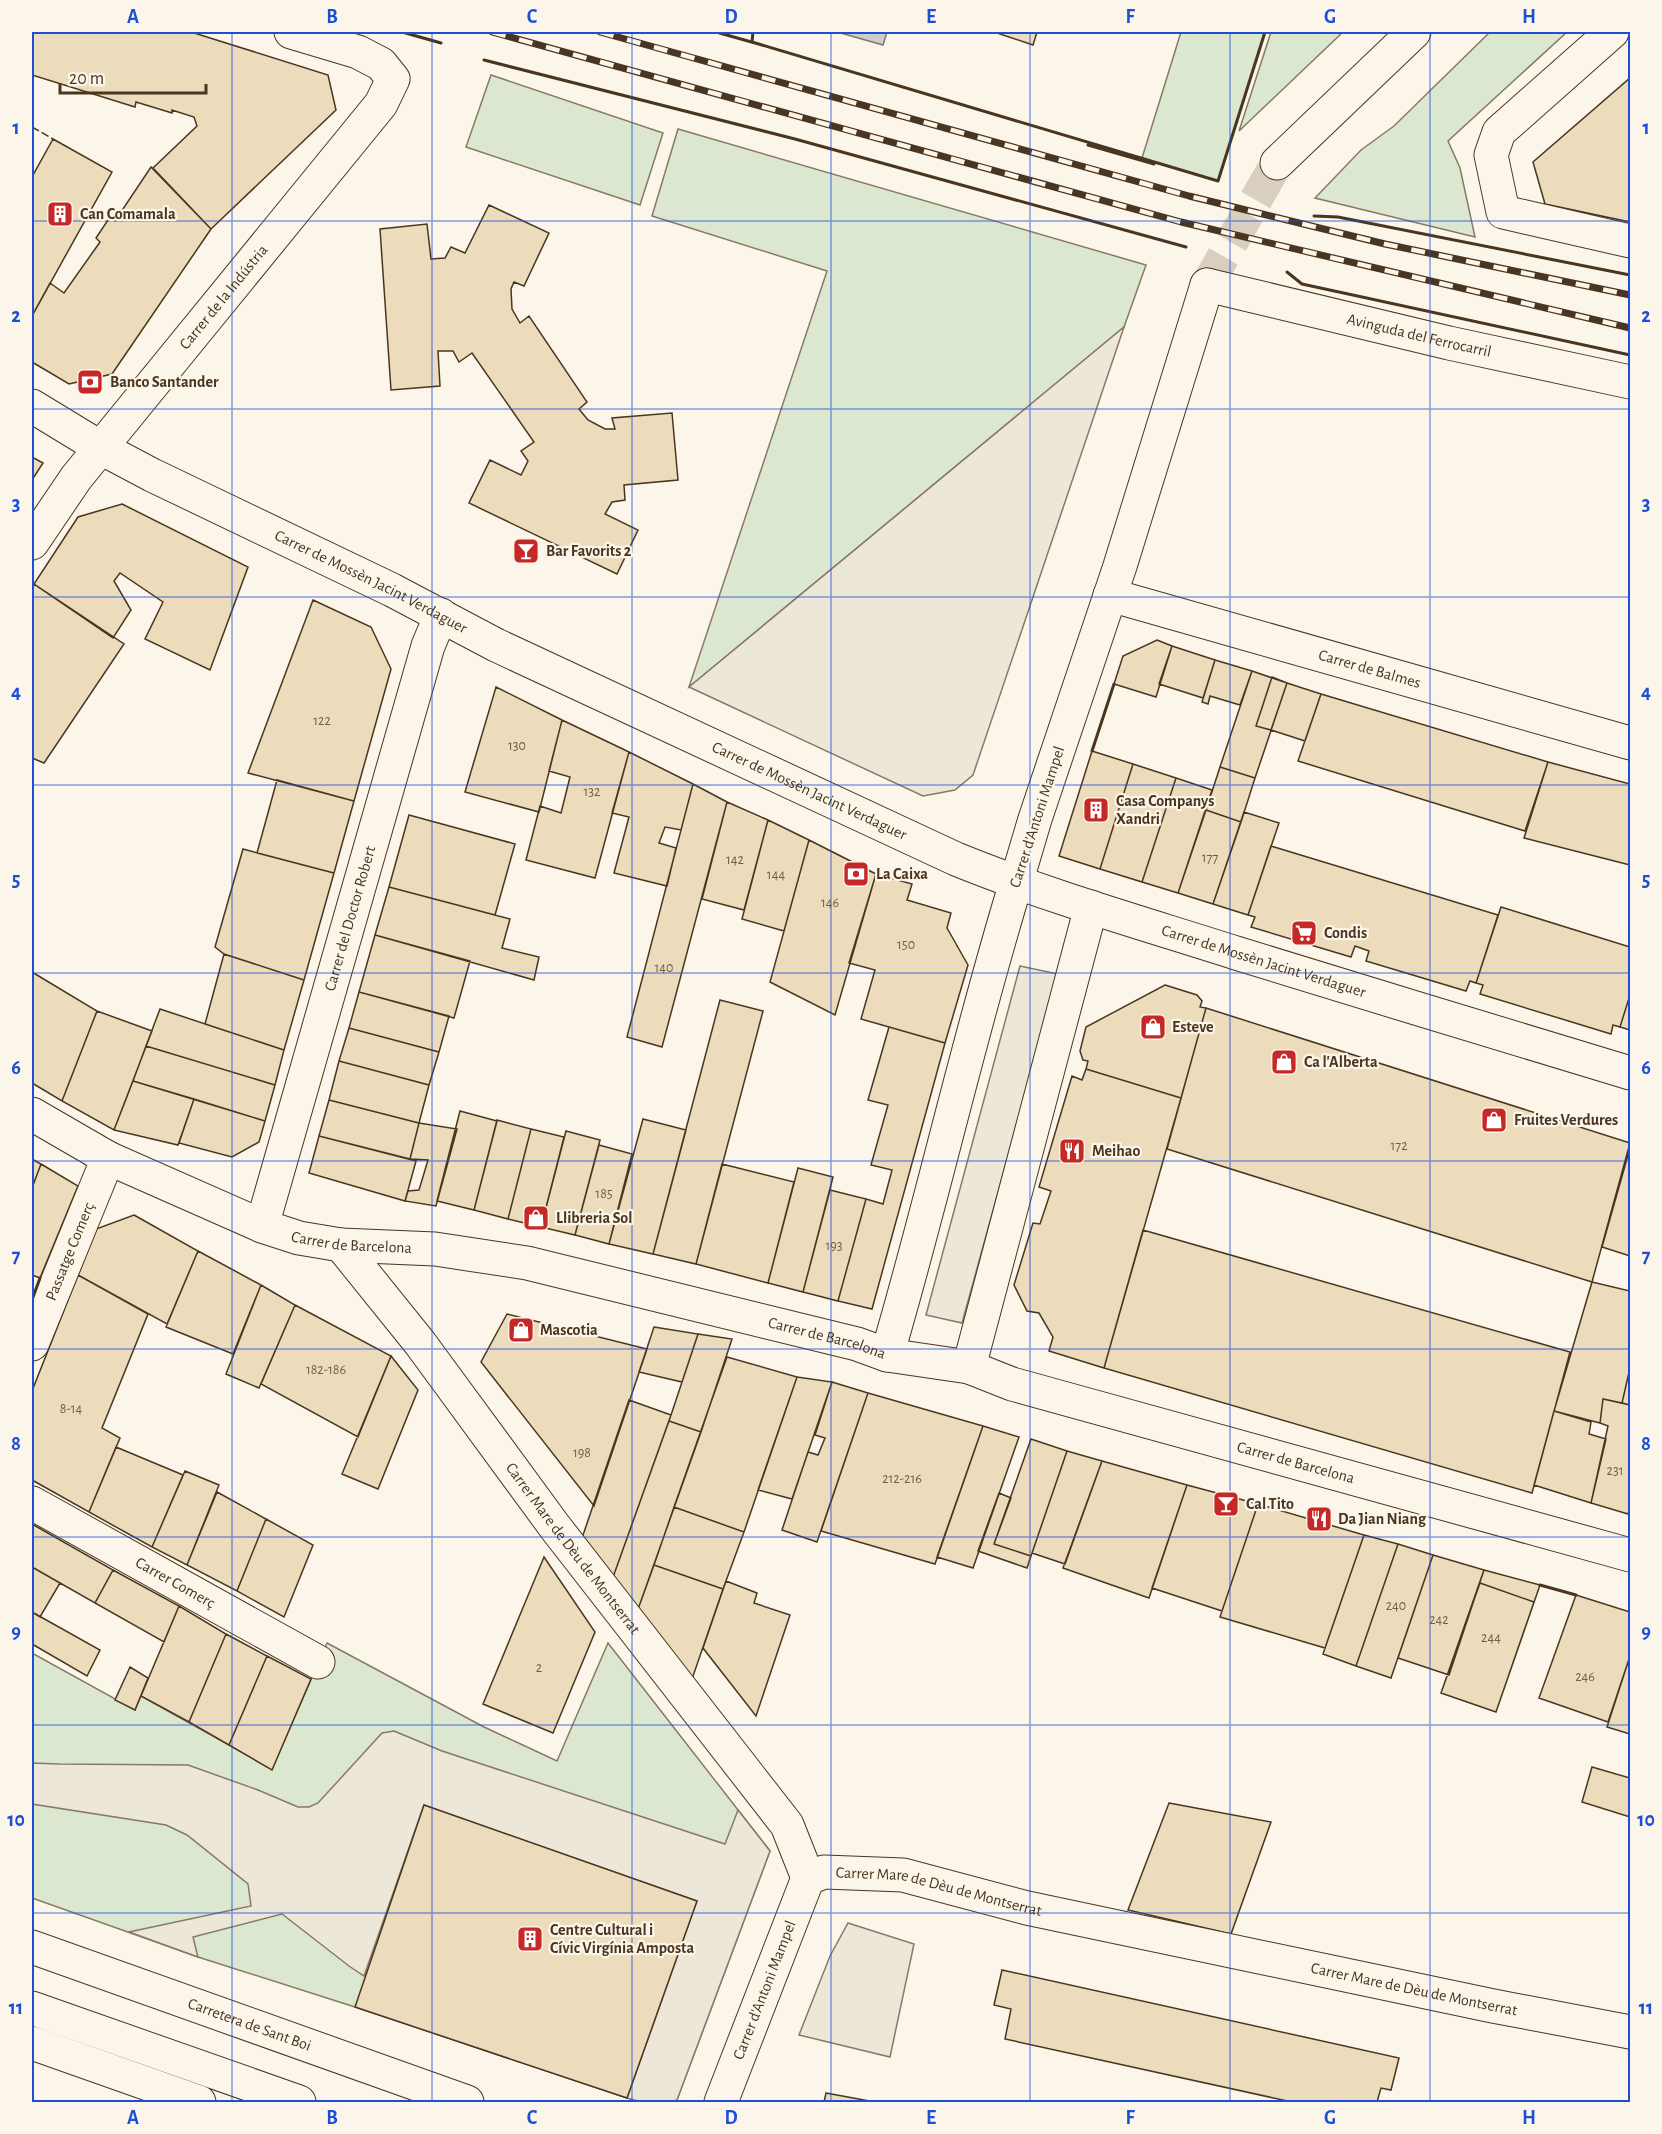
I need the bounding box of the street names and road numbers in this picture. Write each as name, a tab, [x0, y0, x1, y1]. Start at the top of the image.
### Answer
street label: Carrer de la Indústria	[176, 242, 271, 352]
street label: Avinguda del Ferrocarril	[1345, 311, 1493, 360]
street label: Carrer de Mossèn Jacint Verdaguer	[272, 527, 471, 637]
street label: Carrer de Balmes	[1317, 647, 1423, 691]
street label: Carrer de Mossèn Jacint Verdaguer	[710, 739, 910, 843]
street label: Carrer d'Antoni Mampel	[1007, 744, 1067, 890]
street label: Carrer del Doctor Robert	[322, 844, 378, 993]
street label: Carrer de Mossèn Jacint Verdaguer	[1160, 922, 1369, 1001]
street label: Passatge Comerç	[43, 1200, 97, 1303]
street label: Carrer de Barcelona	[289, 1228, 412, 1256]
street label: Carrer de Barcelona	[766, 1314, 888, 1362]
street label: Carrer de Barcelona	[1235, 1439, 1356, 1486]
street label: Carrer Mare de Dèu de Montserrat	[503, 1460, 643, 1637]
street label: Carrer Comerç	[133, 1554, 218, 1611]
street label: Carrer Mare de Dèu de Montserrat	[835, 1864, 1043, 1919]
street label: Carrer d'Antoni Mampel	[730, 1918, 799, 2062]
street label: Carrer Mare de Dèu de Montserrat	[1309, 1960, 1519, 2018]
street label: Carretera de Sant Boi	[186, 1995, 313, 2054]

